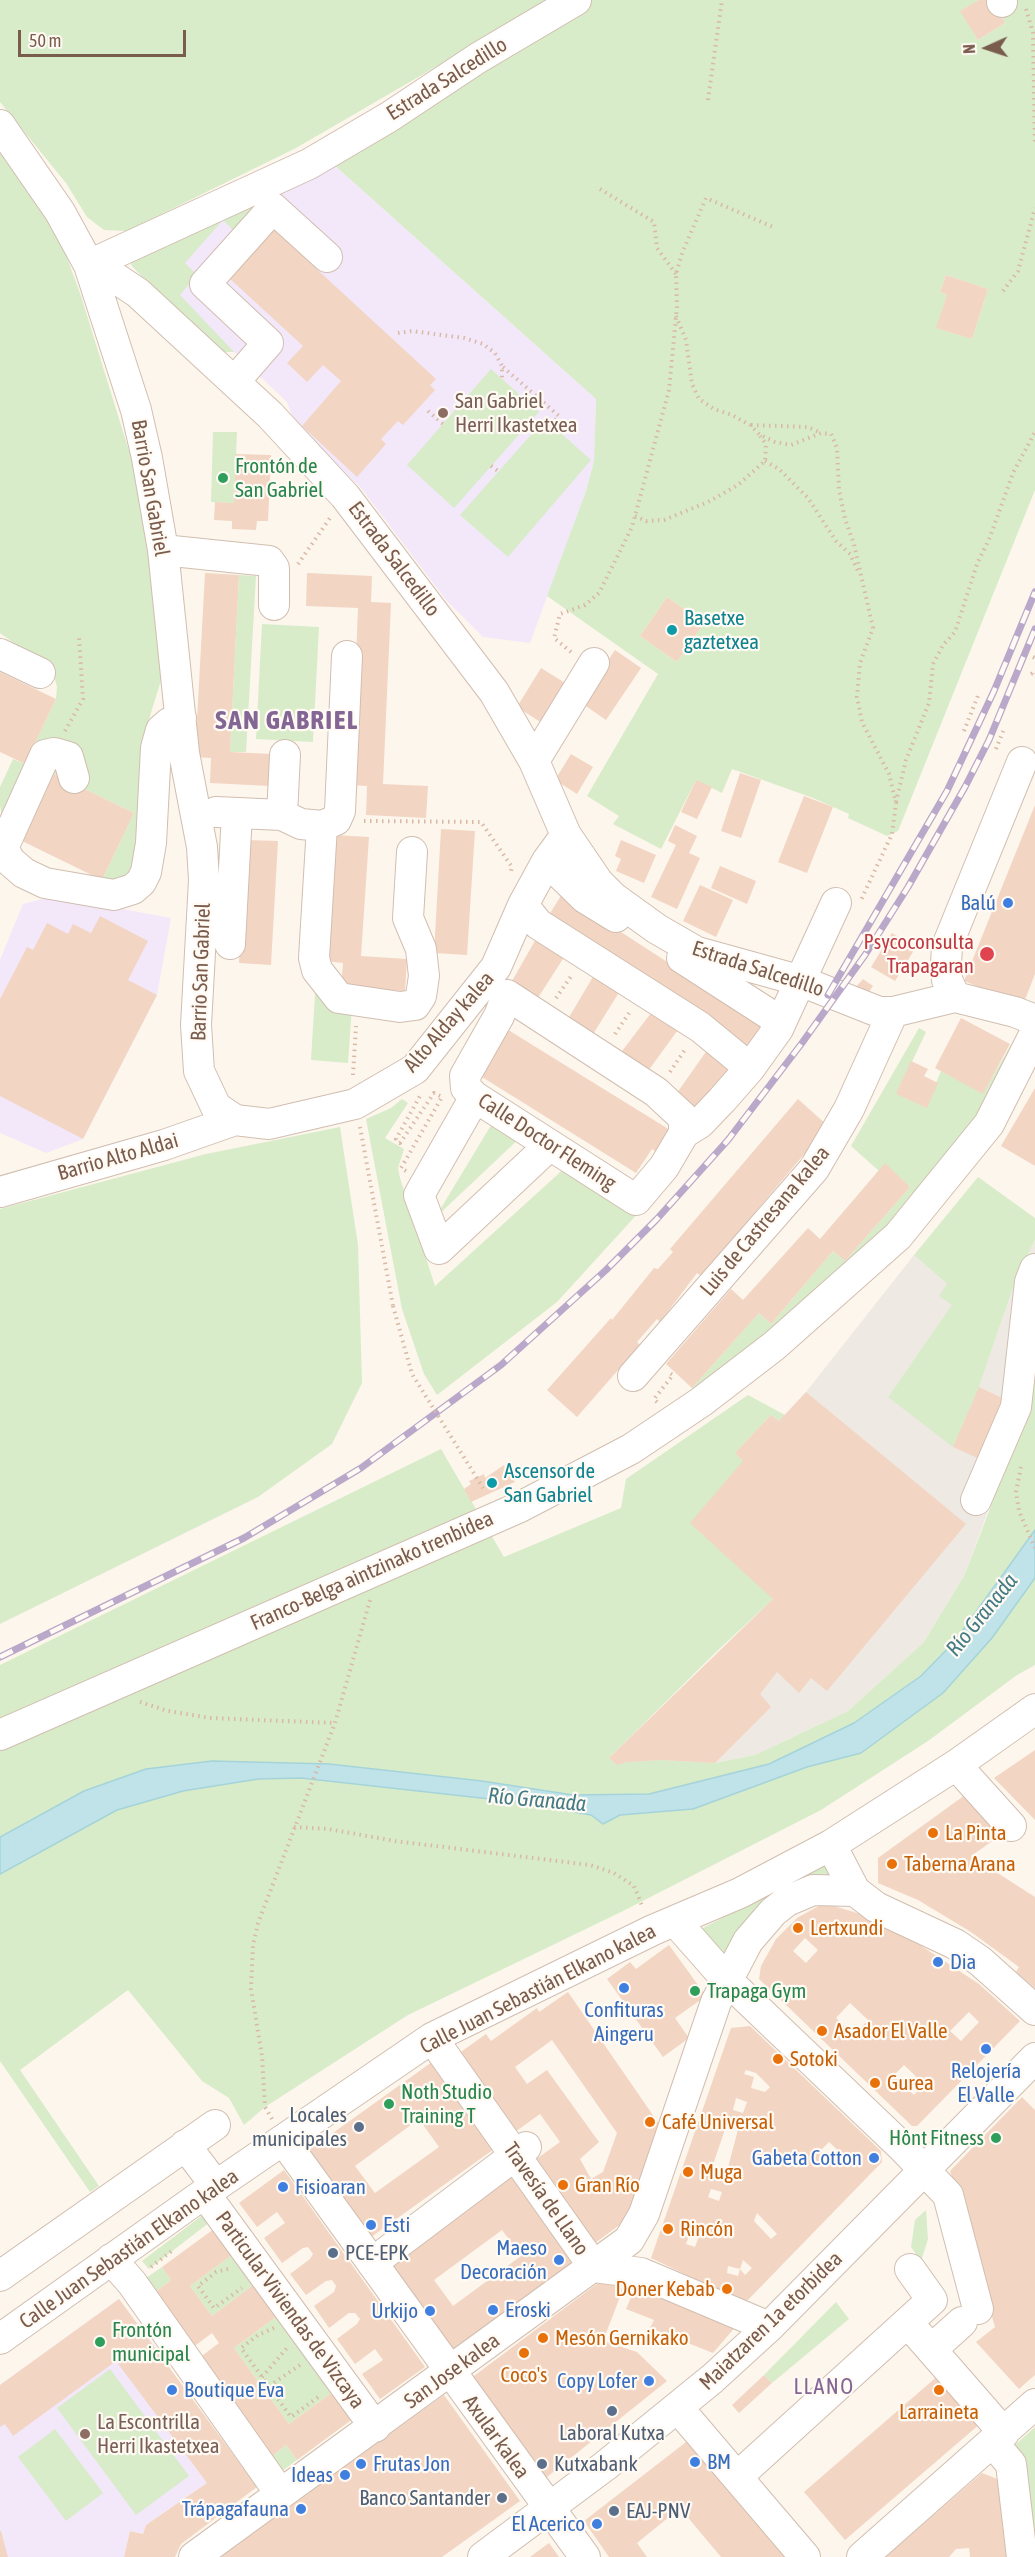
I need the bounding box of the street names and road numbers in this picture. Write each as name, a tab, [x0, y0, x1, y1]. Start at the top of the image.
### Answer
street label: Estrada Salcedillo	[382, 32, 512, 126]
street label: Barrio San Gabriel	[126, 418, 174, 558]
street label: Estrada Salcedillo	[343, 497, 445, 621]
street label: Barrio San Gabriel	[186, 902, 216, 1042]
street label: Estrada Salcedillo	[689, 936, 827, 1002]
street label: Alto Alday kalea	[398, 967, 500, 1077]
street label: Calle Doctor Fleming	[473, 1088, 621, 1196]
street label: Barrio Alto Aldai	[55, 1128, 181, 1186]
street label: Luis de Castresana kalea	[695, 1141, 835, 1301]
street label: Franco-Belga aintzinako trenbidea	[247, 1506, 497, 1636]
street label: Calle Juan Sebastián Elkano kalea	[416, 1918, 660, 2060]
street label: Travesía de Llano	[498, 2138, 594, 2260]
street label: Calle Juan Sebastián Elkano kalea	[15, 2164, 243, 2334]
street label: Particular Viviendas de Vizcaya	[210, 2206, 370, 2414]
street label: Maiatzaren 1a etorbidea	[694, 2246, 848, 2396]
street label: San Jose kalea	[399, 2328, 505, 2414]
street label: Axular kalea	[457, 2390, 535, 2484]

